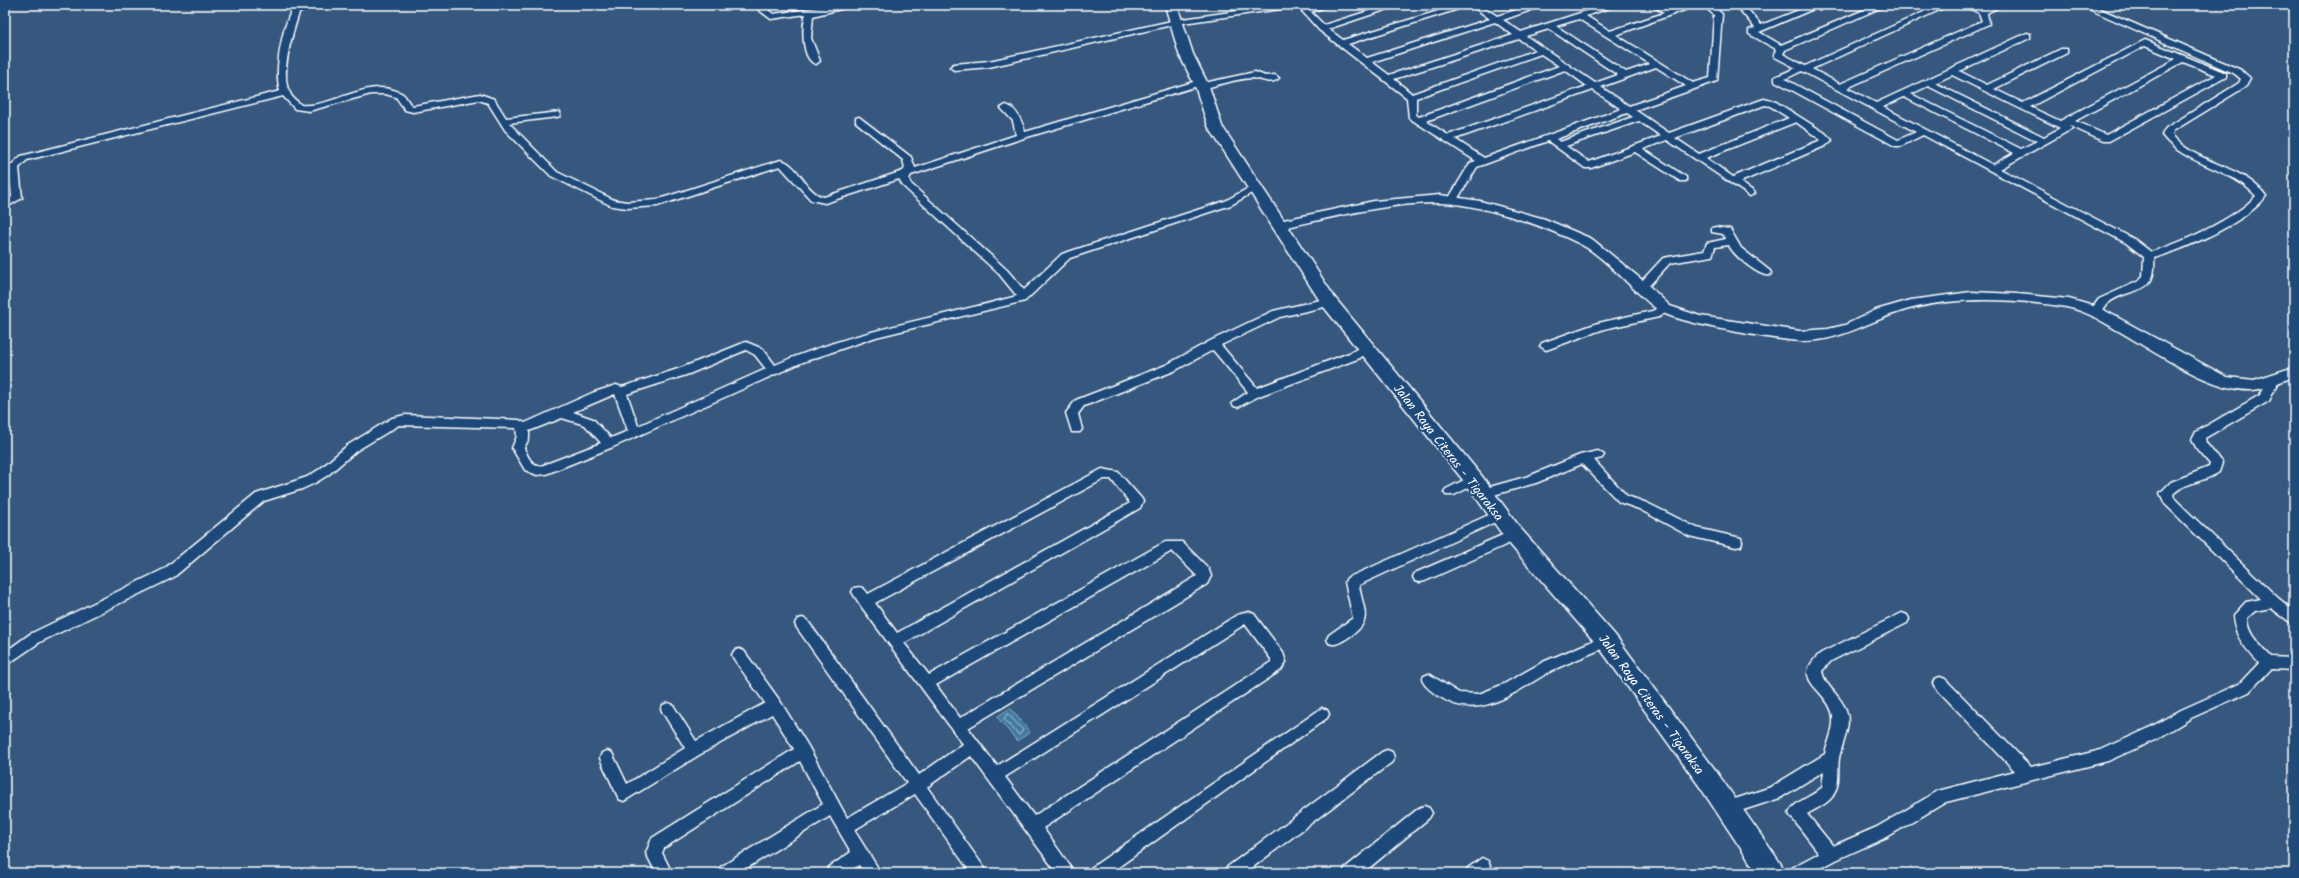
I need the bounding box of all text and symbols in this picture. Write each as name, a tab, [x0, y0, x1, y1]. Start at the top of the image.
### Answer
street label: Jalan Raya Citeras - Tigaraksa	[1387, 380, 1508, 526]
street label: Jalan Raya Citeras - Tigaraksa	[1593, 630, 1709, 780]

